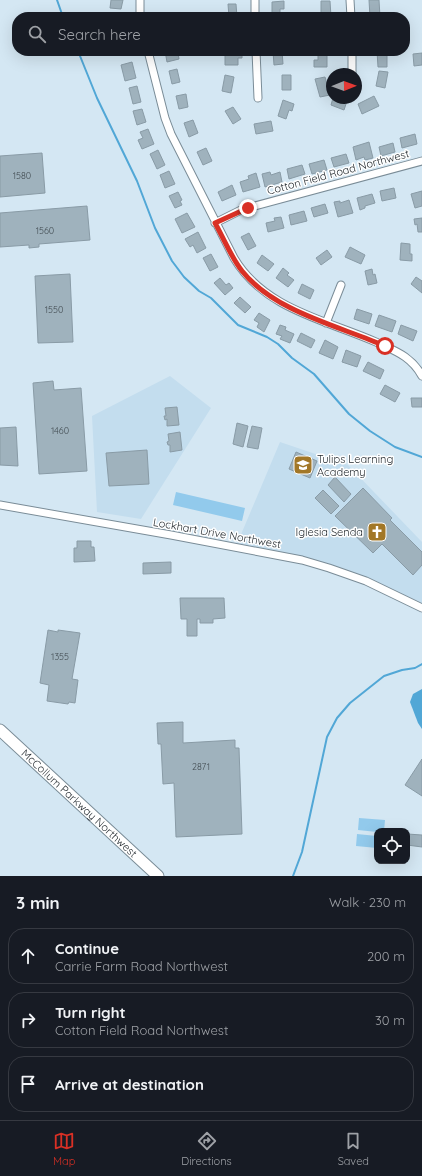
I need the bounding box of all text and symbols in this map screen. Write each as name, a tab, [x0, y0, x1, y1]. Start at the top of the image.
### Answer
search box	[12, 12, 410, 56]
icon: search	[26, 23, 48, 45]
text: Search here	[58, 25, 141, 44]
north arrow	[326, 68, 362, 104]
street label: Cotton Field Road Northwest	[265, 146, 411, 198]
house number: 1580	[13, 170, 31, 181]
route end	[239, 199, 257, 217]
house number: 1560	[36, 225, 54, 236]
house number: 1550	[45, 304, 63, 315]
route start	[376, 337, 394, 355]
house number: 1460	[51, 425, 69, 436]
place label: Tulips Learning Academy	[317, 452, 393, 479]
school or university icon: Tulips Learning Academy	[292, 454, 314, 476]
street label: Lockhart Drive Northwest	[152, 515, 282, 551]
church icon: Iglesia Senda	[366, 521, 388, 543]
place label: Iglesia Senda	[295, 525, 363, 539]
house number: 1355	[51, 651, 69, 662]
street label: McCollum Parkway Northwest	[18, 746, 140, 861]
house number: 2871	[192, 761, 210, 772]
map controls	[374, 828, 410, 864]
button: locate	[374, 828, 410, 864]
text: 3 min	[16, 892, 60, 913]
text: Walk · 230 m	[329, 894, 406, 910]
text: Continue	[55, 939, 119, 958]
icon: ahead	[17, 945, 39, 967]
text: 200 m	[367, 948, 405, 964]
text: Carrie Farm Road Northwest	[55, 958, 228, 974]
text: Turn right	[55, 1003, 126, 1022]
icon: right	[17, 1009, 39, 1031]
text: 30 m	[375, 1012, 405, 1028]
text: Cotton Field Road Northwest	[55, 1022, 228, 1038]
icon: arrive	[17, 1073, 39, 1095]
text: Arrive at destination	[55, 1075, 204, 1094]
tab: Map	[53, 1130, 75, 1168]
tab: Directions	[181, 1130, 232, 1168]
tab: Saved	[338, 1130, 369, 1168]

